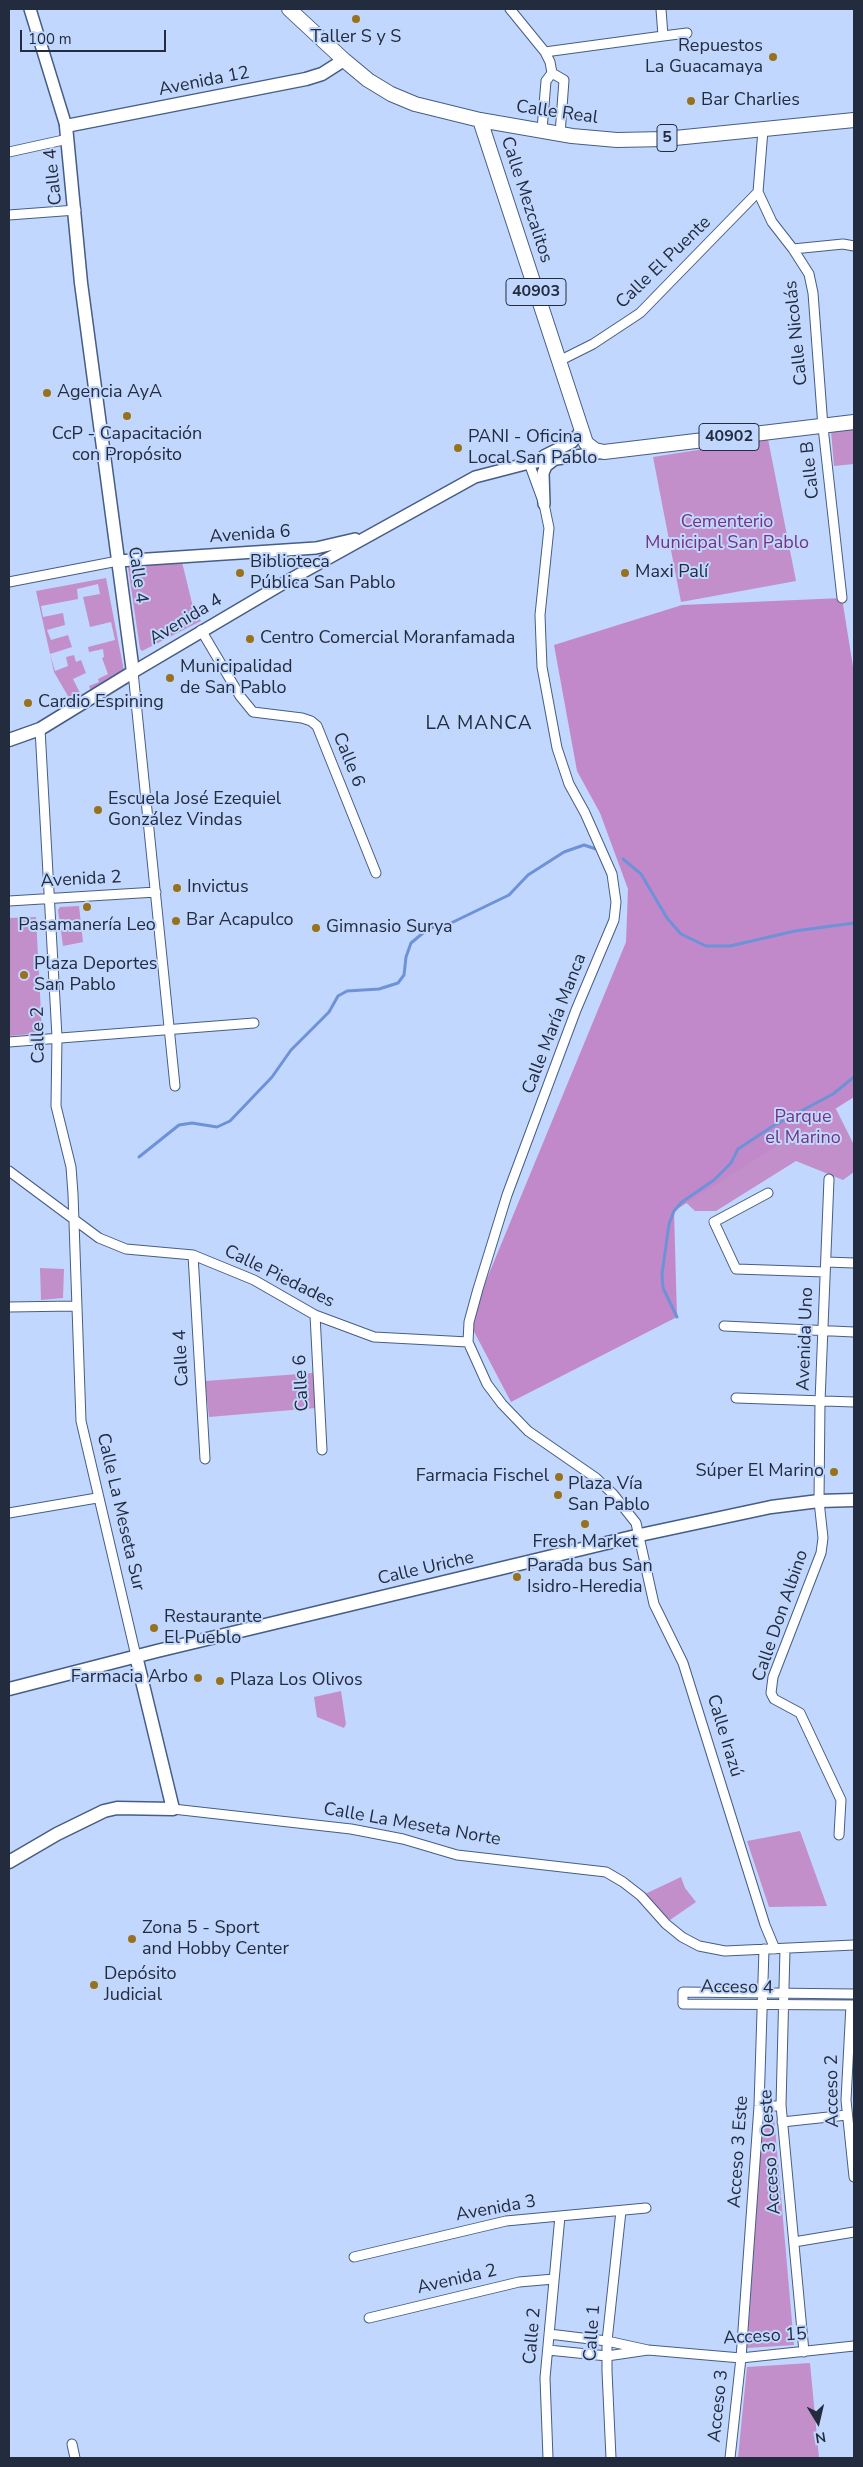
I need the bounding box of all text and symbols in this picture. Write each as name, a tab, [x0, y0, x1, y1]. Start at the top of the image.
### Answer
marker: Taller S y S	[350, 13, 362, 25]
scale bar	[22, 20, 169, 52]
place label: Taller S y S	[311, 27, 401, 49]
text: 100 m	[28, 29, 72, 49]
place label: Repuestos La Guacamaya	[645, 36, 763, 78]
marker: Repuestos La Guacamaya	[767, 51, 779, 63]
street label: Avenida 12	[157, 63, 251, 101]
place label: Bar Charlies	[701, 90, 800, 112]
marker: Bar Charlies	[685, 95, 697, 107]
street label: Calle Real	[515, 97, 599, 129]
road number: 5	[657, 125, 677, 152]
street label: Calle Mezcalitos	[495, 134, 557, 266]
street label: Calle 4	[40, 148, 68, 206]
street label: Calle El Puente	[612, 212, 716, 314]
road number: 40903	[506, 278, 566, 306]
street label: Calle Nicolás	[781, 280, 813, 386]
place label: Agencia AyA	[57, 382, 162, 404]
marker: Agencia AyA	[41, 387, 53, 399]
marker: CcP - Capacitación con Propósito	[121, 410, 133, 422]
place label: CcP - Capacitación con Propósito	[52, 424, 202, 466]
road number: 40902	[699, 424, 759, 451]
place label: PANI - Oficina Local San Pablo	[468, 427, 597, 469]
street label: Calle B	[797, 440, 825, 500]
marker: PANI - Oficina Local San Pablo	[452, 442, 464, 454]
park label: Cementerio Municipal San Pablo	[645, 512, 809, 554]
street label: Avenida 6	[209, 521, 291, 549]
street label: Calle 4	[122, 545, 152, 605]
place label: Biblioteca Pública San Pablo	[250, 552, 396, 594]
place label: Maxi Palí	[635, 562, 708, 584]
marker: Biblioteca Pública San Pablo	[234, 567, 246, 579]
marker: Maxi Palí	[619, 567, 631, 579]
street label: Avenida 4	[146, 590, 226, 650]
place label: Centro Comercial Moranfamada	[260, 628, 515, 650]
marker: Centro Comercial Moranfamada	[244, 633, 256, 645]
place label: Municipalidad de San Pablo	[180, 657, 292, 700]
marker: Municipalidad de San Pablo	[164, 672, 176, 684]
place label: Cardio Espining	[38, 692, 164, 714]
marker: Cardio Espining	[22, 697, 34, 709]
district label: LA MANCA	[424, 713, 534, 735]
street label: Calle 6	[327, 730, 369, 790]
place label: Escuela José Ezequiel González Vindas	[108, 789, 281, 832]
marker: Escuela José Ezequiel González Vindas	[92, 804, 104, 816]
street label: Avenida 2	[40, 867, 122, 893]
place label: Invictus	[187, 877, 249, 899]
marker: Invictus	[171, 882, 183, 894]
marker: Pasamanería Leo	[81, 901, 93, 913]
place label: Bar Acapulco	[186, 910, 294, 932]
place label: Pasamanería Leo	[18, 915, 156, 937]
marker: Bar Acapulco	[170, 915, 182, 927]
place label: Gimnasio Surya	[326, 917, 453, 939]
marker: Gimnasio Surya	[310, 922, 322, 934]
street label: Calle María Manca	[518, 951, 592, 1097]
place label: Plaza Deportes San Pablo	[34, 954, 157, 996]
marker: Plaza Deportes San Pablo	[18, 969, 30, 981]
street label: Calle 2	[28, 1006, 50, 1064]
park label: Parque el Marino	[765, 1107, 841, 1150]
street label: Calle Piedades	[220, 1241, 338, 1313]
street label: Avenida Uno	[793, 1287, 819, 1391]
street label: Calle 4	[170, 1329, 194, 1387]
street label: Calle 6	[290, 1354, 314, 1412]
street label: Calle La Meseta Sur	[91, 1431, 149, 1593]
place label: Súper El Marino	[695, 1461, 824, 1483]
place label: Farmacia Fischel	[416, 1466, 549, 1488]
marker: Súper El Marino	[828, 1466, 840, 1478]
marker: Farmacia Fischel	[553, 1471, 565, 1483]
place label: Plaza Vía San Pablo	[568, 1474, 650, 1516]
marker: Plaza Vía San Pablo	[552, 1489, 564, 1501]
marker: Fresh Market	[579, 1518, 591, 1530]
place label: Fresh Market	[532, 1532, 638, 1554]
street label: Calle Uriche	[376, 1547, 476, 1591]
street label: Calle Don Albino	[748, 1547, 814, 1685]
place label: Parada bus San Isidro-Heredia	[527, 1556, 653, 1598]
marker: Parada bus San Isidro-Heredia	[511, 1571, 523, 1583]
place label: Restaurante El Pueblo	[164, 1607, 262, 1650]
marker: Restaurante El Pueblo	[148, 1622, 160, 1634]
place label: Farmacia Arbo	[71, 1667, 188, 1689]
place label: Plaza Los Olivos	[230, 1670, 363, 1692]
marker: Farmacia Arbo	[192, 1672, 204, 1684]
marker: Plaza Los Olivos	[214, 1675, 226, 1687]
street label: Calle Irazú	[701, 1692, 747, 1780]
street label: Calle La Meseta Norte	[322, 1799, 502, 1851]
place label: Zona 5 - Sport and Hobby Center	[142, 1918, 289, 1960]
marker: Zona 5 - Sport and Hobby Center	[126, 1933, 138, 1945]
place label: Depósito Judicial	[104, 1964, 176, 2006]
street label: Acceso 4	[700, 1977, 774, 1999]
marker: Depósito Judicial	[88, 1979, 100, 1991]
street label: Acceso 2	[822, 2054, 844, 2128]
street label: Acceso 3 Oeste	[756, 2089, 786, 2215]
street label: Acceso 3 Este	[724, 2095, 754, 2209]
street label: Avenida 3	[454, 2191, 538, 2227]
street label: Avenida 2	[415, 2260, 499, 2300]
street label: Calle 1	[580, 2304, 606, 2362]
street label: Calle 2	[520, 2307, 546, 2365]
street label: Acceso 15	[723, 2324, 807, 2350]
street label: Acceso 3	[704, 2369, 734, 2443]
north arrow	[793, 2397, 843, 2447]
text: N	[814, 2427, 827, 2448]

